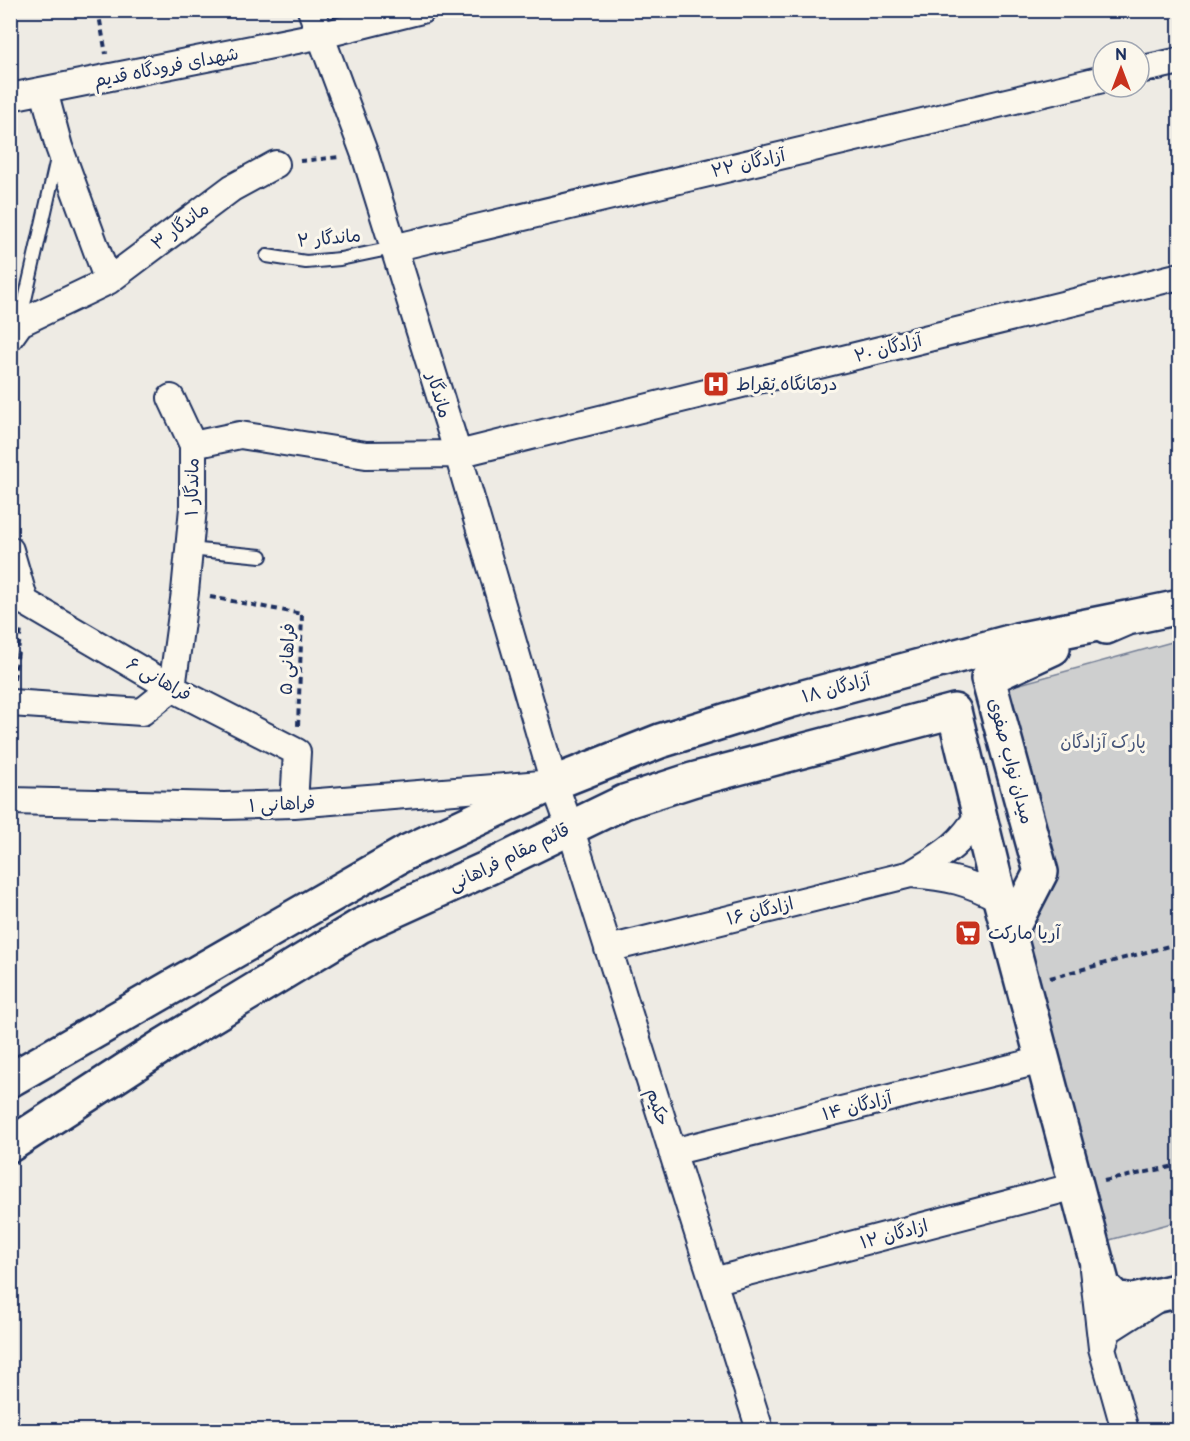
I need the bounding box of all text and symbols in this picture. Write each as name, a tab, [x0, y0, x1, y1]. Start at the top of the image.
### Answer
north arrow	[1091, 39, 1151, 99]
street label: شهدای فرودگاه قدیم	[92, 43, 241, 95]
text: N	[1115, 46, 1127, 65]
street label: آزادگان ۲۲	[709, 144, 789, 182]
street label: ماندگار ۳	[147, 198, 213, 255]
street label: ماندگار ۲	[296, 225, 362, 252]
street label: آزادگان ۲۰	[852, 330, 926, 367]
street label: ماندگار	[421, 369, 455, 421]
hospital icon: درمانگاه بُقراط	[701, 369, 731, 399]
place label: درمانگاه بُقراط	[736, 374, 837, 395]
street label: ماندگار ۱	[181, 458, 204, 516]
street label: فراهانی ۵	[276, 623, 299, 695]
street label: فراهانی ۶	[123, 653, 195, 706]
street label: آزادگان ۱۸	[800, 669, 874, 708]
street label: میدان نواب صفوی	[984, 696, 1037, 826]
park label: پارک آزادگان	[1060, 732, 1146, 754]
street label: فراهانی ۱	[248, 792, 316, 817]
street label: قائم مقام فراهانی	[445, 819, 575, 899]
street label: ازادگان ۱۶	[724, 893, 796, 930]
supermarket icon: آریا مارکت	[953, 918, 983, 948]
place label: آریا مارکت	[988, 923, 1062, 944]
street label: حکیم	[639, 1086, 673, 1129]
street label: آزادگان ۱۴	[820, 1087, 896, 1125]
street label: ازادگان ۱۲	[858, 1215, 930, 1254]

